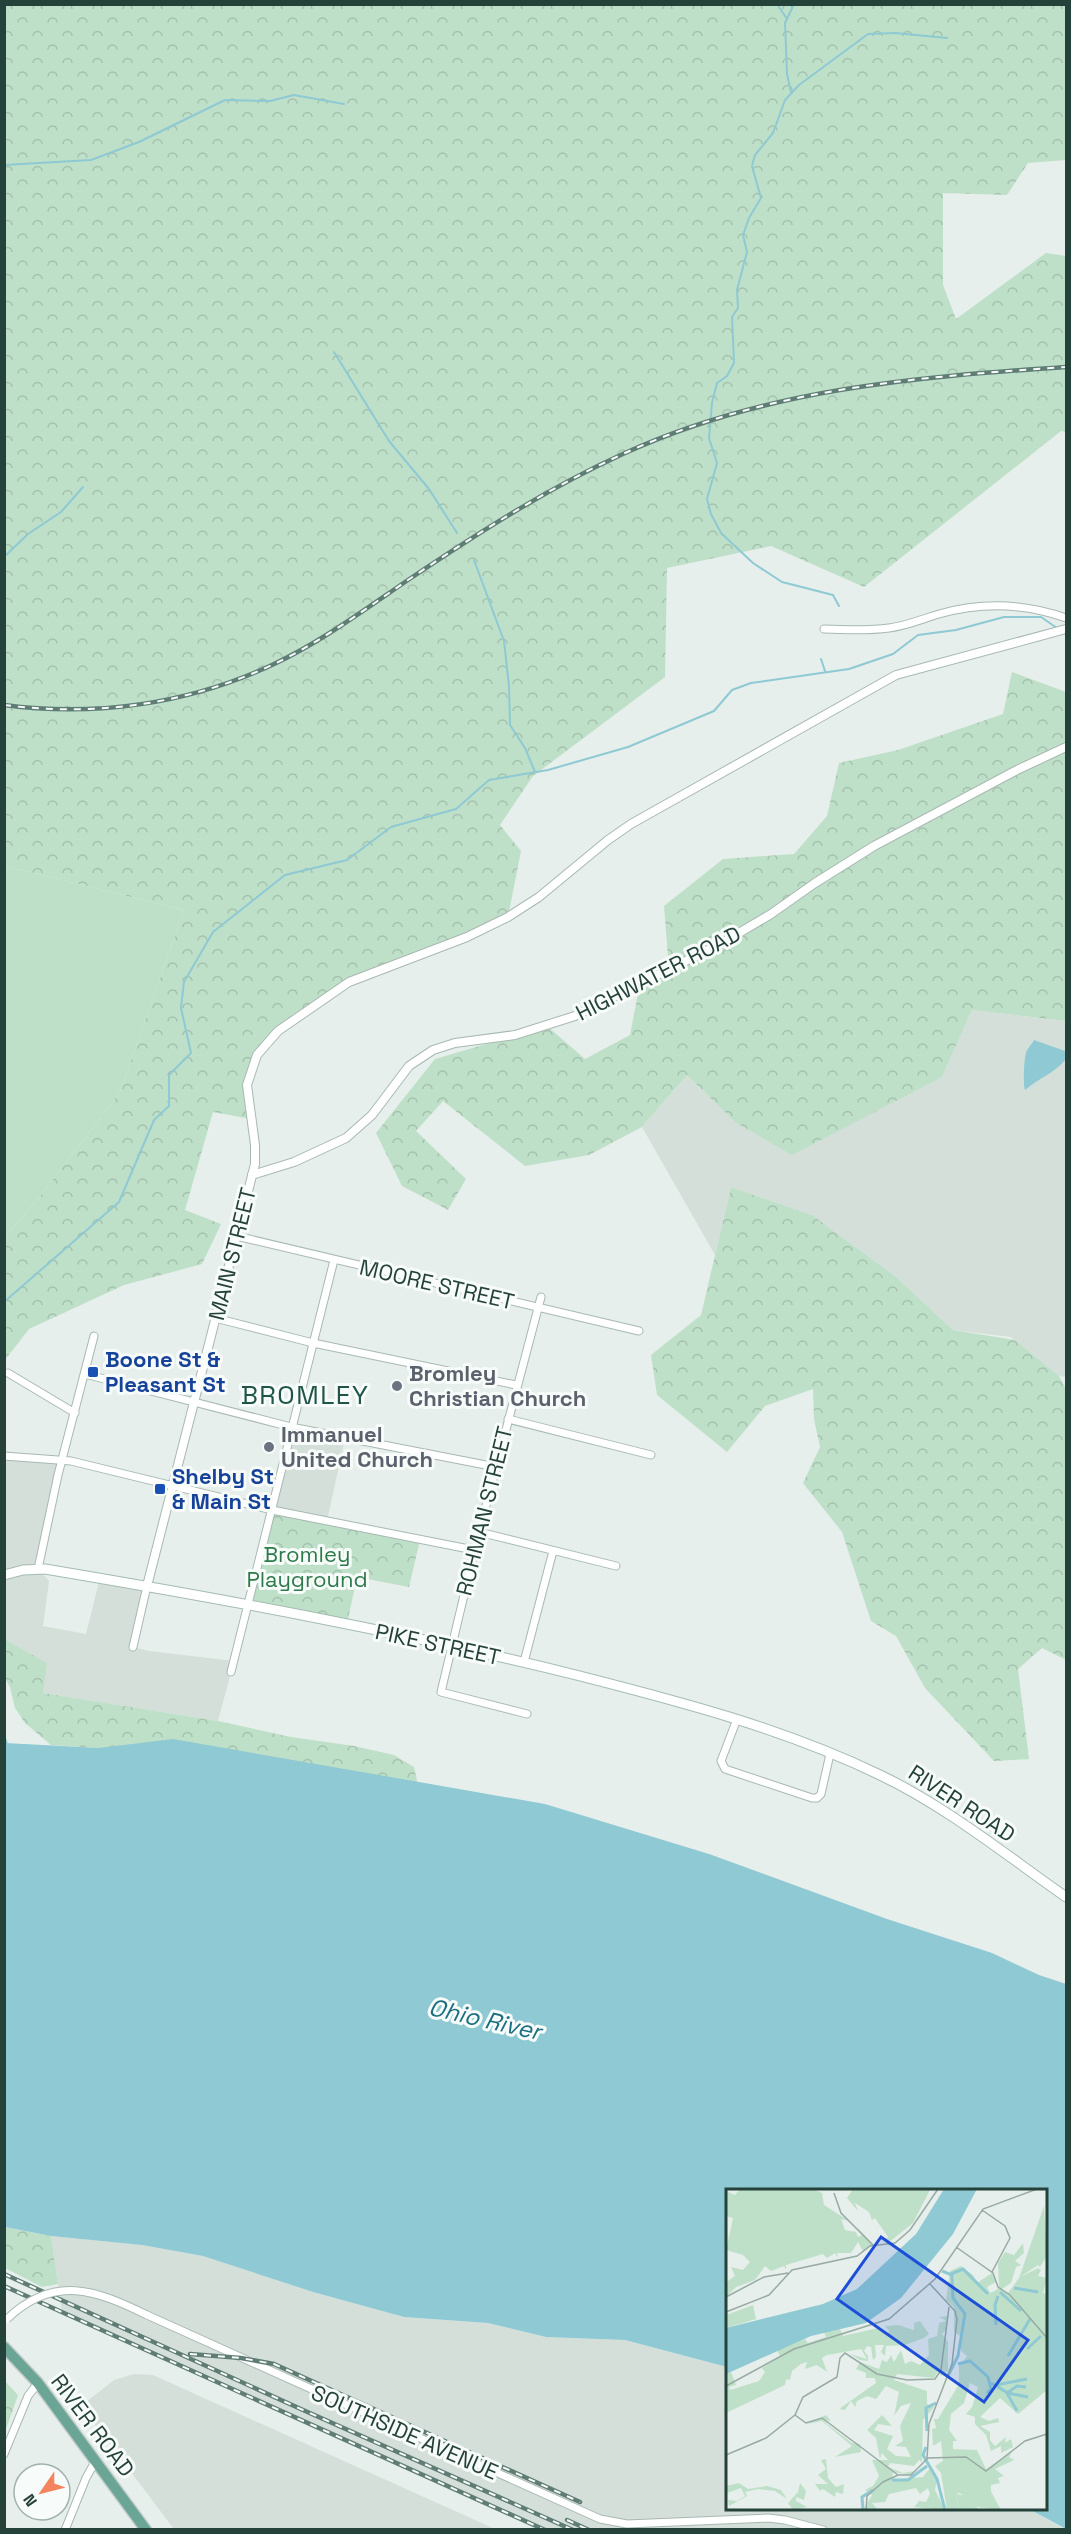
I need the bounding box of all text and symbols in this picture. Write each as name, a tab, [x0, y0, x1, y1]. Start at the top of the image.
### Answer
street label: HIGHWATER ROAD	[571, 919, 745, 1027]
street label: MAIN STREET	[202, 1185, 262, 1323]
street label: MOORE STREET	[357, 1253, 517, 1315]
place label: Boone St & Pleasant St	[105, 1345, 226, 1398]
place label: Bromley Christian Church	[409, 1359, 586, 1412]
marker: Boone St & Pleasant St	[86, 1365, 100, 1379]
district label: BROMLEY	[241, 1378, 369, 1412]
marker: Bromley Christian Church	[390, 1379, 404, 1393]
place label: Immanuel United Church	[281, 1420, 433, 1473]
street label: ROHMAN STREET	[449, 1423, 519, 1599]
marker: Immanuel United Church	[262, 1440, 276, 1454]
place label: Shelby St & Main St	[172, 1462, 274, 1515]
marker: Shelby St & Main St	[153, 1482, 167, 1496]
park label: Bromley Playground	[246, 1540, 368, 1593]
street label: PIKE STREET	[373, 1617, 503, 1671]
street label: RIVER ROAD	[903, 1758, 1021, 1848]
water label: Ohio River	[426, 1991, 547, 2048]
inset map	[726, 2189, 1047, 2510]
street label: RIVER ROAD	[45, 2368, 141, 2482]
street label: SOUTHSIDE AVENUE	[307, 2378, 503, 2486]
north arrow	[12, 2462, 72, 2522]
text: N	[18, 2490, 42, 2511]

